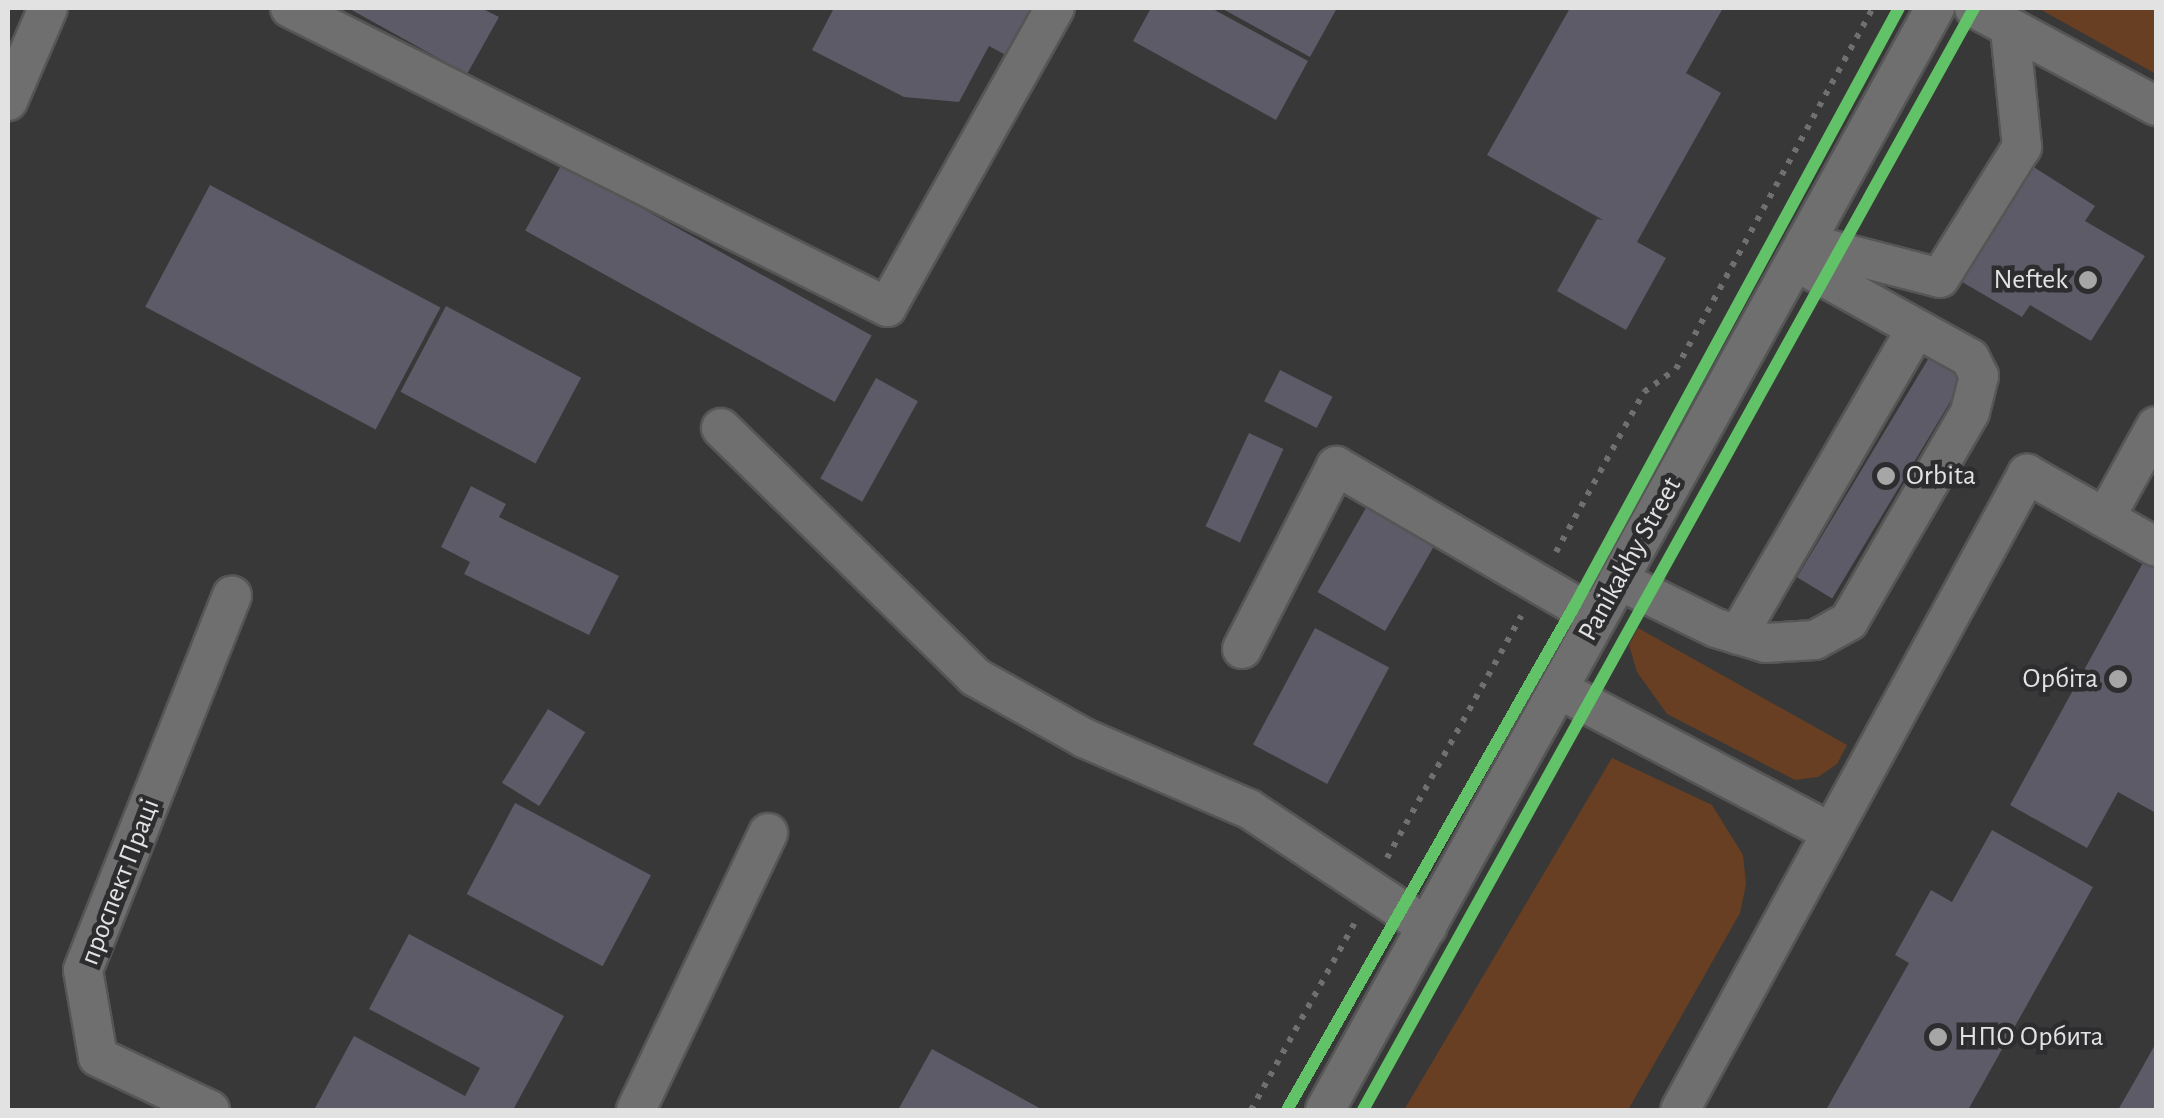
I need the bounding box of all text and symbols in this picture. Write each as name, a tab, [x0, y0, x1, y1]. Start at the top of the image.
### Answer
place label: Neftek	[1994, 263, 2068, 297]
marker: Neftek	[2077, 269, 2099, 291]
place label: Orbita	[1906, 459, 1976, 493]
marker: Orbita	[1875, 465, 1897, 487]
street label: Panikakhy Street	[1571, 471, 1689, 647]
place label: Орбіта	[2022, 662, 2098, 696]
marker: Орбіта	[2107, 668, 2129, 690]
street label: проспект Праці	[73, 794, 167, 970]
place label: НПО Орбита	[1958, 1020, 2104, 1054]
marker: НПО Орбита	[1927, 1026, 1949, 1048]

